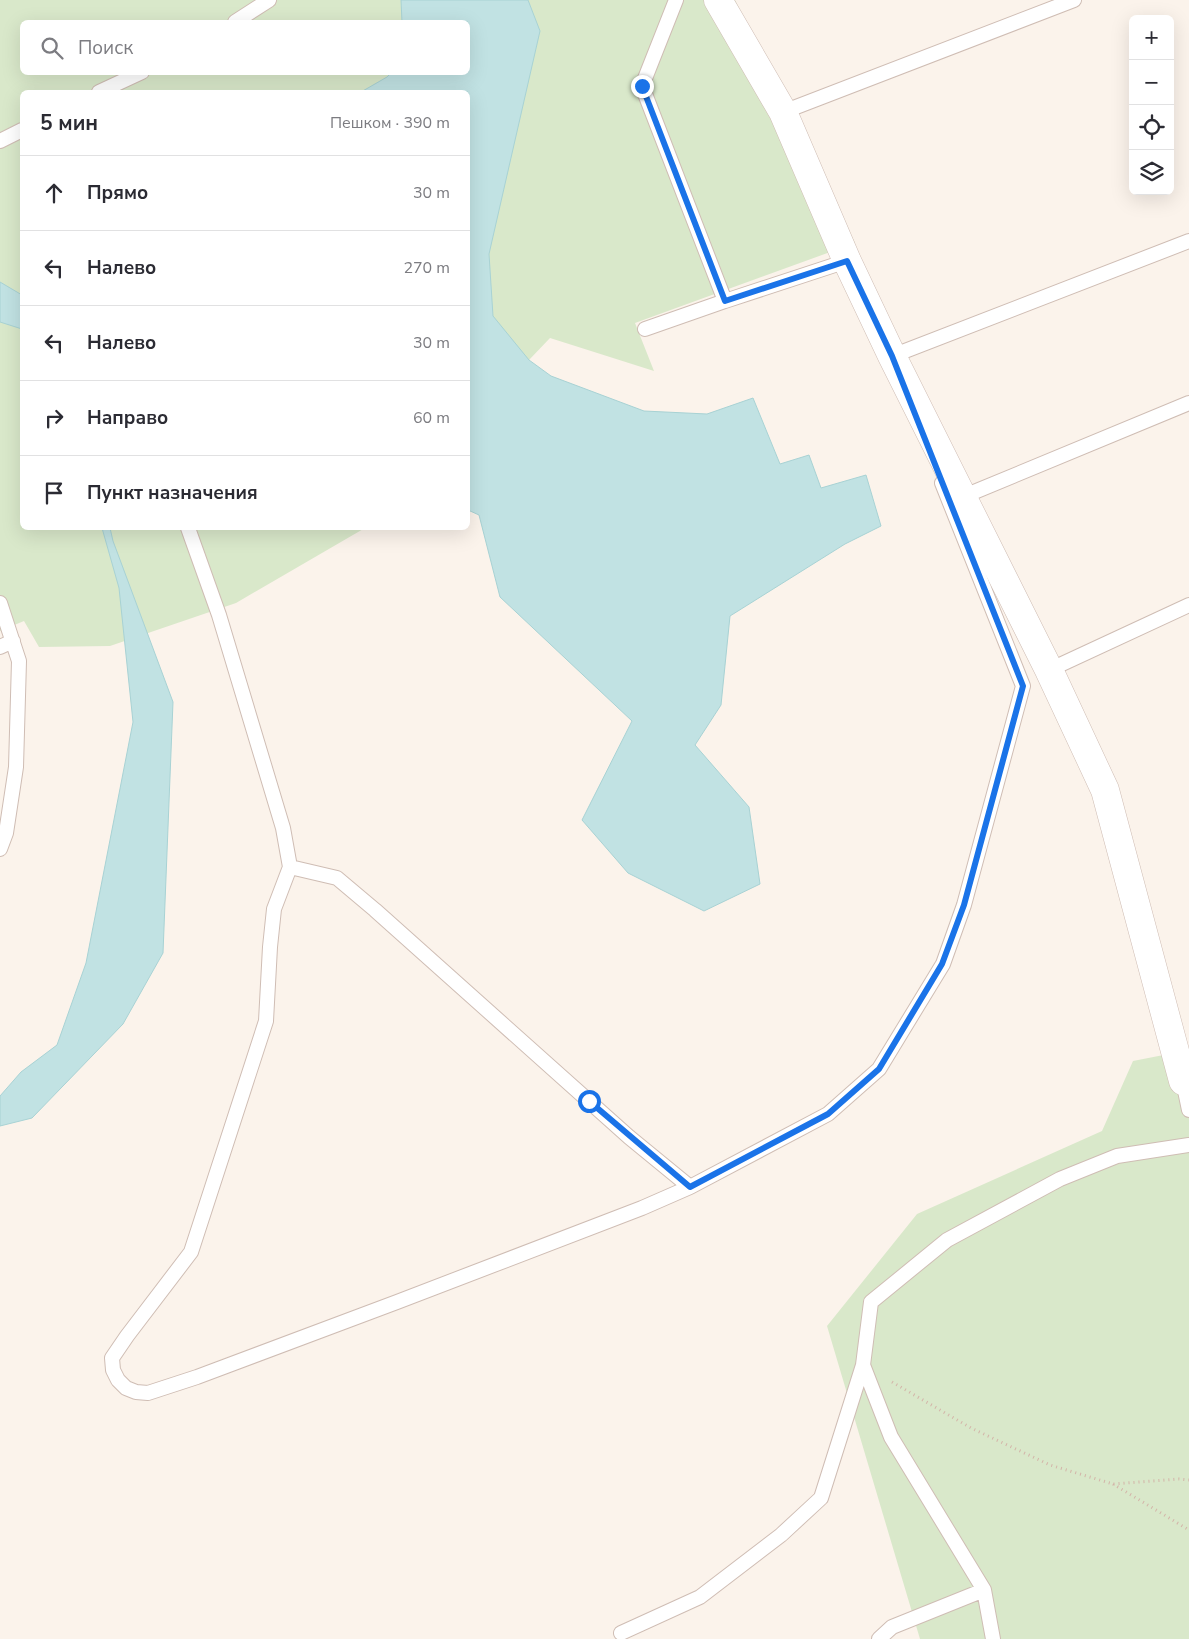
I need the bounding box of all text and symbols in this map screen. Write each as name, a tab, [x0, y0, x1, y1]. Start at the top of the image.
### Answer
map controls	[1129, 15, 1174, 195]
button: +	[1129, 15, 1174, 60]
search box	[20, 20, 470, 75]
icon: search	[38, 34, 66, 62]
text: Поиск	[78, 35, 133, 61]
button: −	[1129, 60, 1174, 105]
route end	[631, 75, 654, 98]
button: locate	[1129, 105, 1174, 150]
text: 5 мин	[40, 109, 98, 137]
text: Пешком · 390 m	[330, 112, 450, 134]
button: layers	[1129, 150, 1174, 195]
icon: ahead	[40, 179, 68, 207]
text: Прямо	[87, 180, 148, 206]
text: 30 m	[413, 182, 450, 204]
icon: left	[40, 254, 68, 282]
text: Налево	[87, 255, 156, 281]
text: 270 m	[403, 257, 450, 279]
icon: left	[40, 329, 68, 357]
text: Налево	[87, 330, 156, 356]
text: 30 m	[413, 332, 450, 354]
icon: right	[40, 404, 68, 432]
text: Направо	[87, 405, 168, 431]
text: 60 m	[413, 407, 450, 429]
icon: arrive	[40, 479, 68, 507]
text: Пункт назначения	[87, 480, 258, 506]
route start	[578, 1090, 601, 1113]

